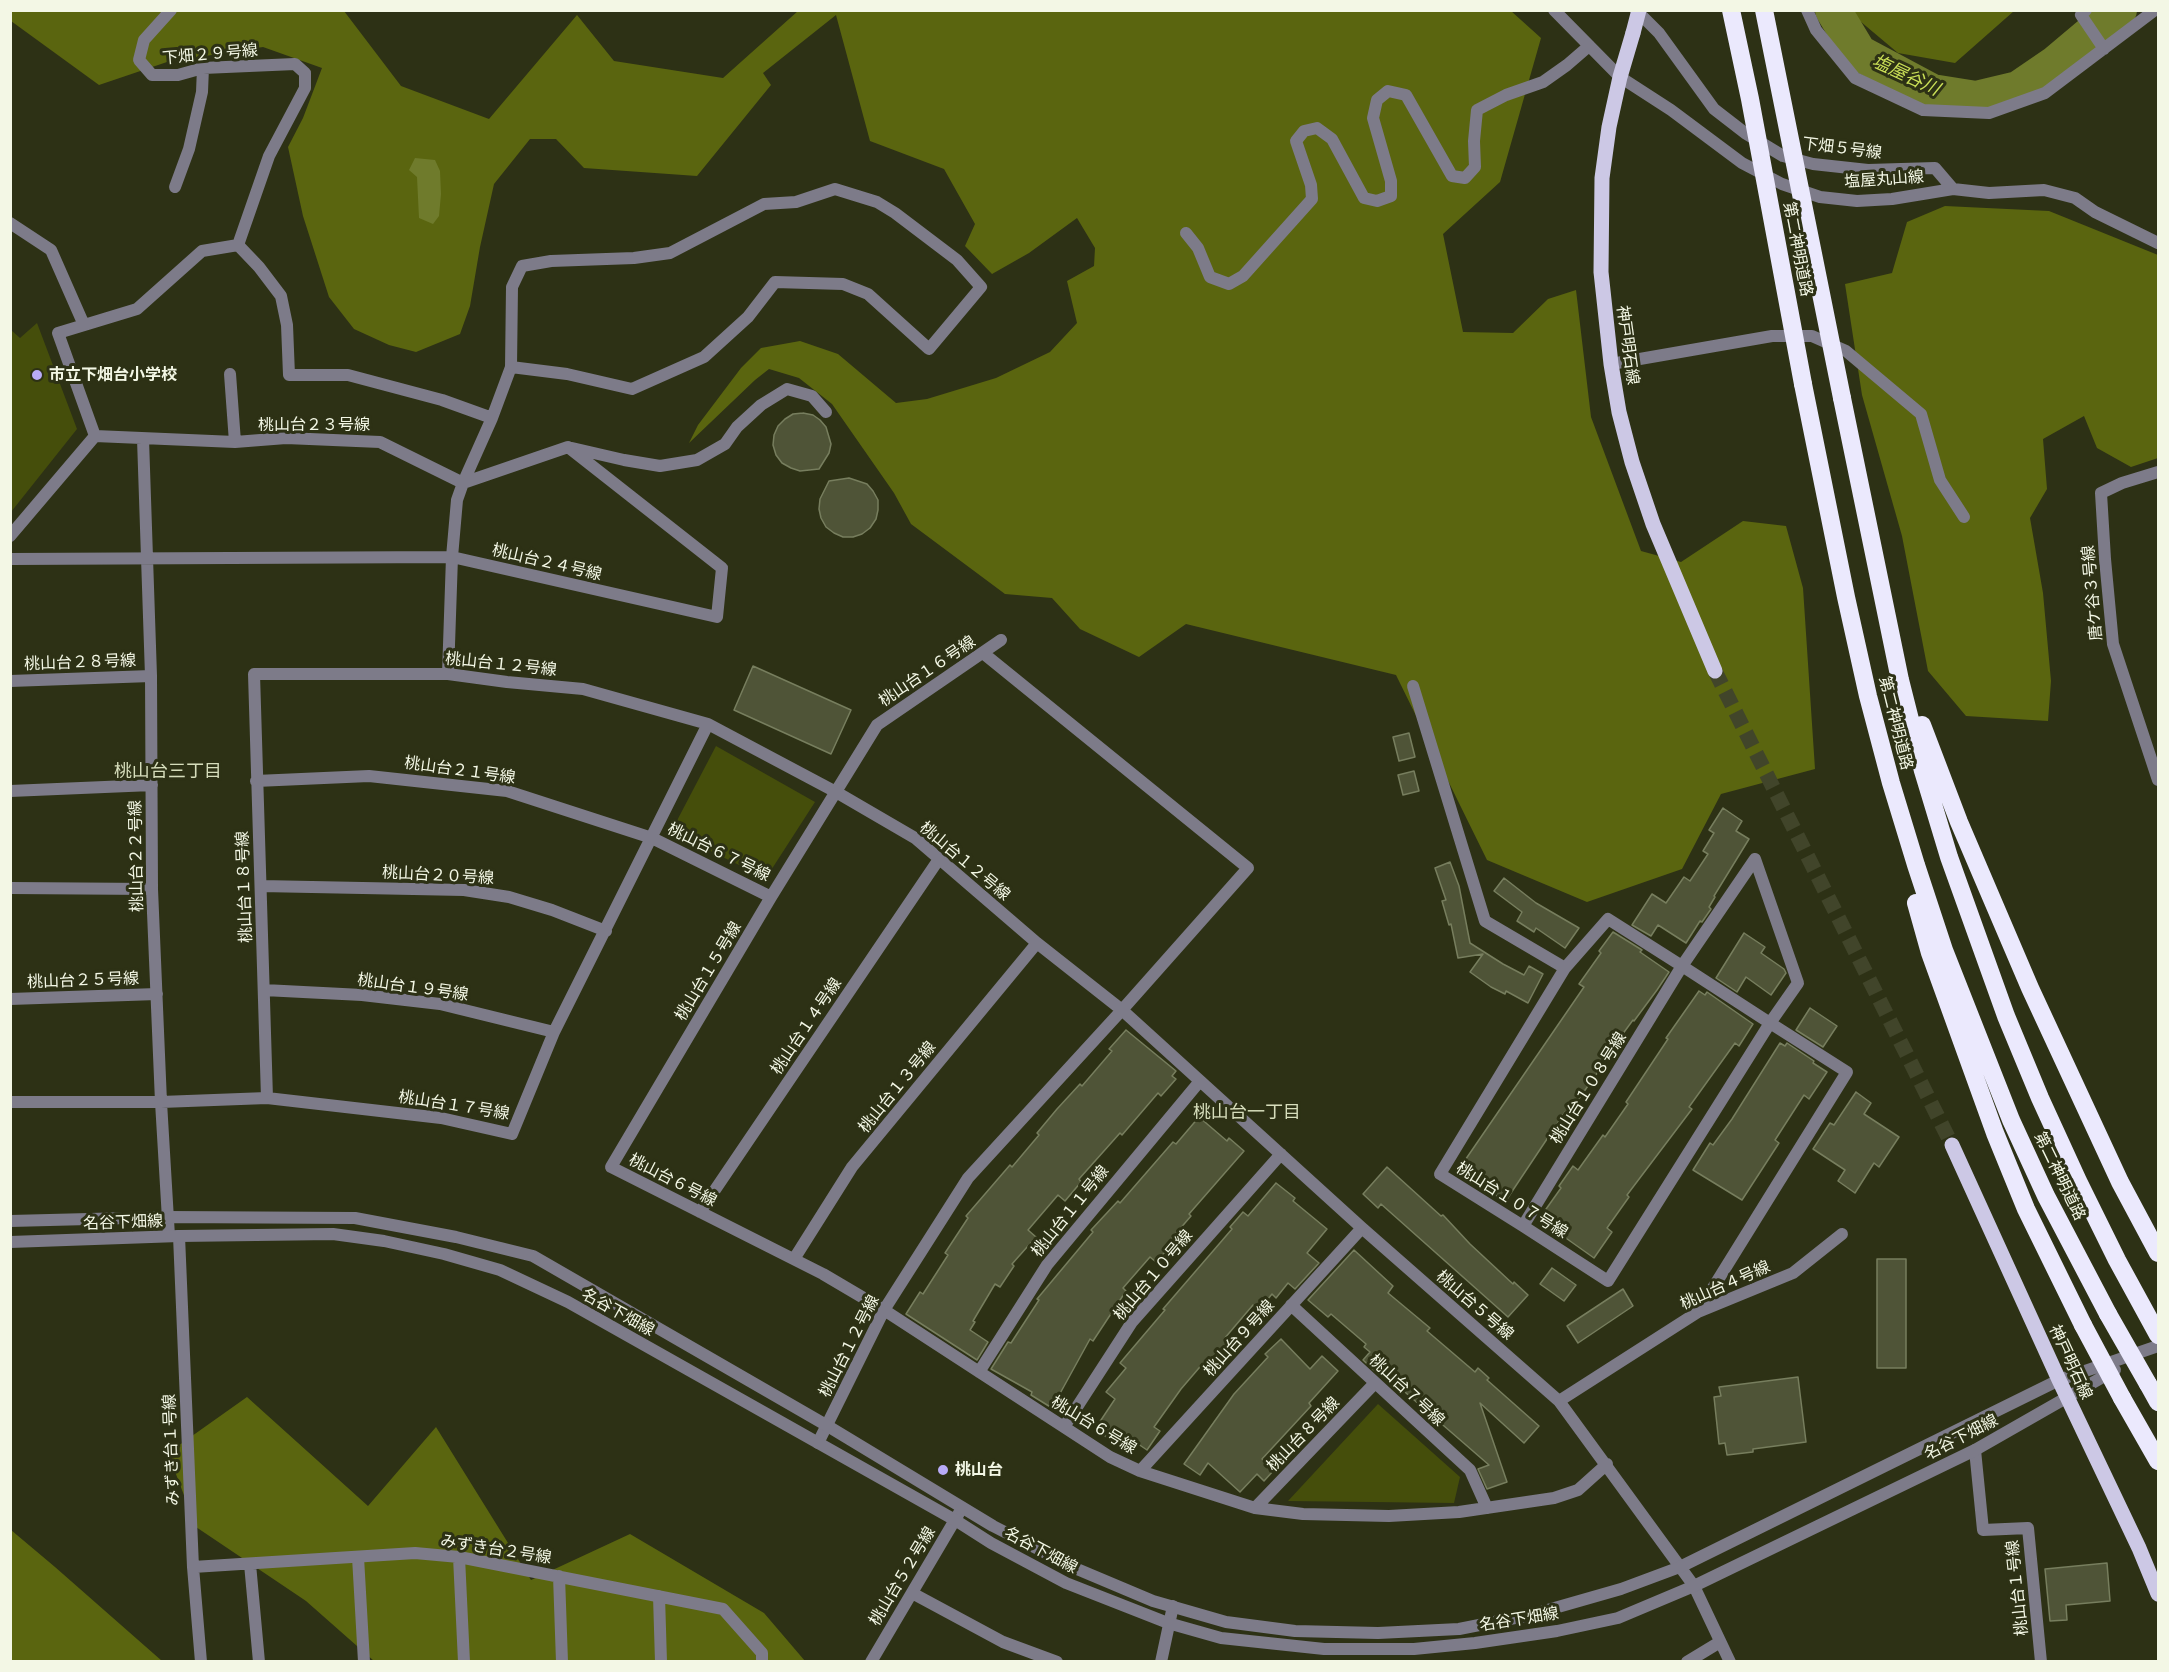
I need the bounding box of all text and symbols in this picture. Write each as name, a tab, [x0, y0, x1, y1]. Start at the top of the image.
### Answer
street label: 下畑２９号線	[161, 40, 259, 68]
water label: 塩屋谷川	[1869, 50, 1943, 100]
street label: 下畑５号線	[1801, 134, 1883, 162]
street label: 塩屋丸山線	[1843, 167, 1925, 191]
street label: 第二神明道路	[1779, 200, 1817, 298]
street label: 神戸明石線	[1613, 304, 1643, 386]
place label: 市立下畑台小学校	[49, 365, 177, 385]
marker: 市立下畑台小学校	[30, 368, 44, 382]
street label: 桃山台２３号線	[258, 415, 370, 435]
street label: 桃山台２４号線	[490, 540, 604, 584]
street label: 唐ケ谷３号線	[2078, 544, 2106, 642]
street label: 桃山台１６号線	[875, 632, 979, 710]
street label: 桃山台１２号線	[444, 649, 558, 679]
street label: 桃山台２８号線	[24, 650, 136, 674]
street label: 第二神明道路	[1875, 674, 1917, 772]
street label: 桃山台２１号線	[403, 753, 517, 787]
district label: 桃山台三丁目	[114, 760, 222, 782]
street label: 桃山台２２号線	[125, 800, 147, 912]
street label: 桃山台１２号線	[916, 818, 1014, 904]
street label: 桃山台６７号線	[664, 819, 774, 885]
street label: 桃山台１８号線	[232, 831, 256, 943]
street label: 桃山台２０号線	[382, 862, 494, 888]
street label: 桃山台１５号線	[671, 918, 745, 1024]
street label: 桃山台２５号線	[27, 968, 139, 992]
street label: 桃山台１９号線	[356, 970, 470, 1004]
street label: 桃山台１４号線	[767, 974, 845, 1078]
street label: 桃山台１０８号線	[1546, 1029, 1630, 1147]
street label: 桃山台１３号線	[854, 1037, 940, 1137]
street label: 桃山台１７号線	[397, 1087, 511, 1123]
district label: 桃山台一丁目	[1193, 1101, 1301, 1123]
street label: 第二神明道路	[2030, 1129, 2090, 1223]
street label: 桃山台６号線	[626, 1150, 720, 1210]
street label: 桃山台１０７号線	[1453, 1158, 1571, 1242]
street label: 桃山台１１号線	[1027, 1161, 1113, 1261]
street label: 名谷下畑線	[83, 1211, 163, 1233]
street label: 桃山台１０号線	[1110, 1226, 1196, 1324]
street label: 桃山台４号線	[1677, 1257, 1773, 1313]
street label: 桃山台５号線	[1432, 1266, 1518, 1344]
street label: 名谷下畑線	[578, 1284, 658, 1340]
street label: 桃山台１２号線	[815, 1292, 883, 1400]
street label: 桃山台９号線	[1200, 1296, 1278, 1380]
street label: 神戸明石線	[2045, 1322, 2097, 1402]
street label: 桃山台７号線	[1365, 1350, 1449, 1430]
street label: 桃山台６号線	[1048, 1392, 1140, 1458]
street label: 桃山台８号線	[1263, 1393, 1343, 1475]
street label: みずき台１号線	[159, 1394, 183, 1506]
street label: 名谷下畑線	[1921, 1410, 2001, 1464]
place label: 桃山台	[955, 1460, 1003, 1480]
marker: 桃山台	[936, 1463, 950, 1477]
street label: 桃山台５２号線	[865, 1523, 939, 1629]
street label: 名谷下畑線	[1001, 1523, 1081, 1577]
street label: みずき台２号線	[439, 1531, 553, 1567]
street label: 桃山台１号線	[2002, 1539, 2032, 1637]
street label: 名谷下畑線	[1478, 1603, 1560, 1635]

